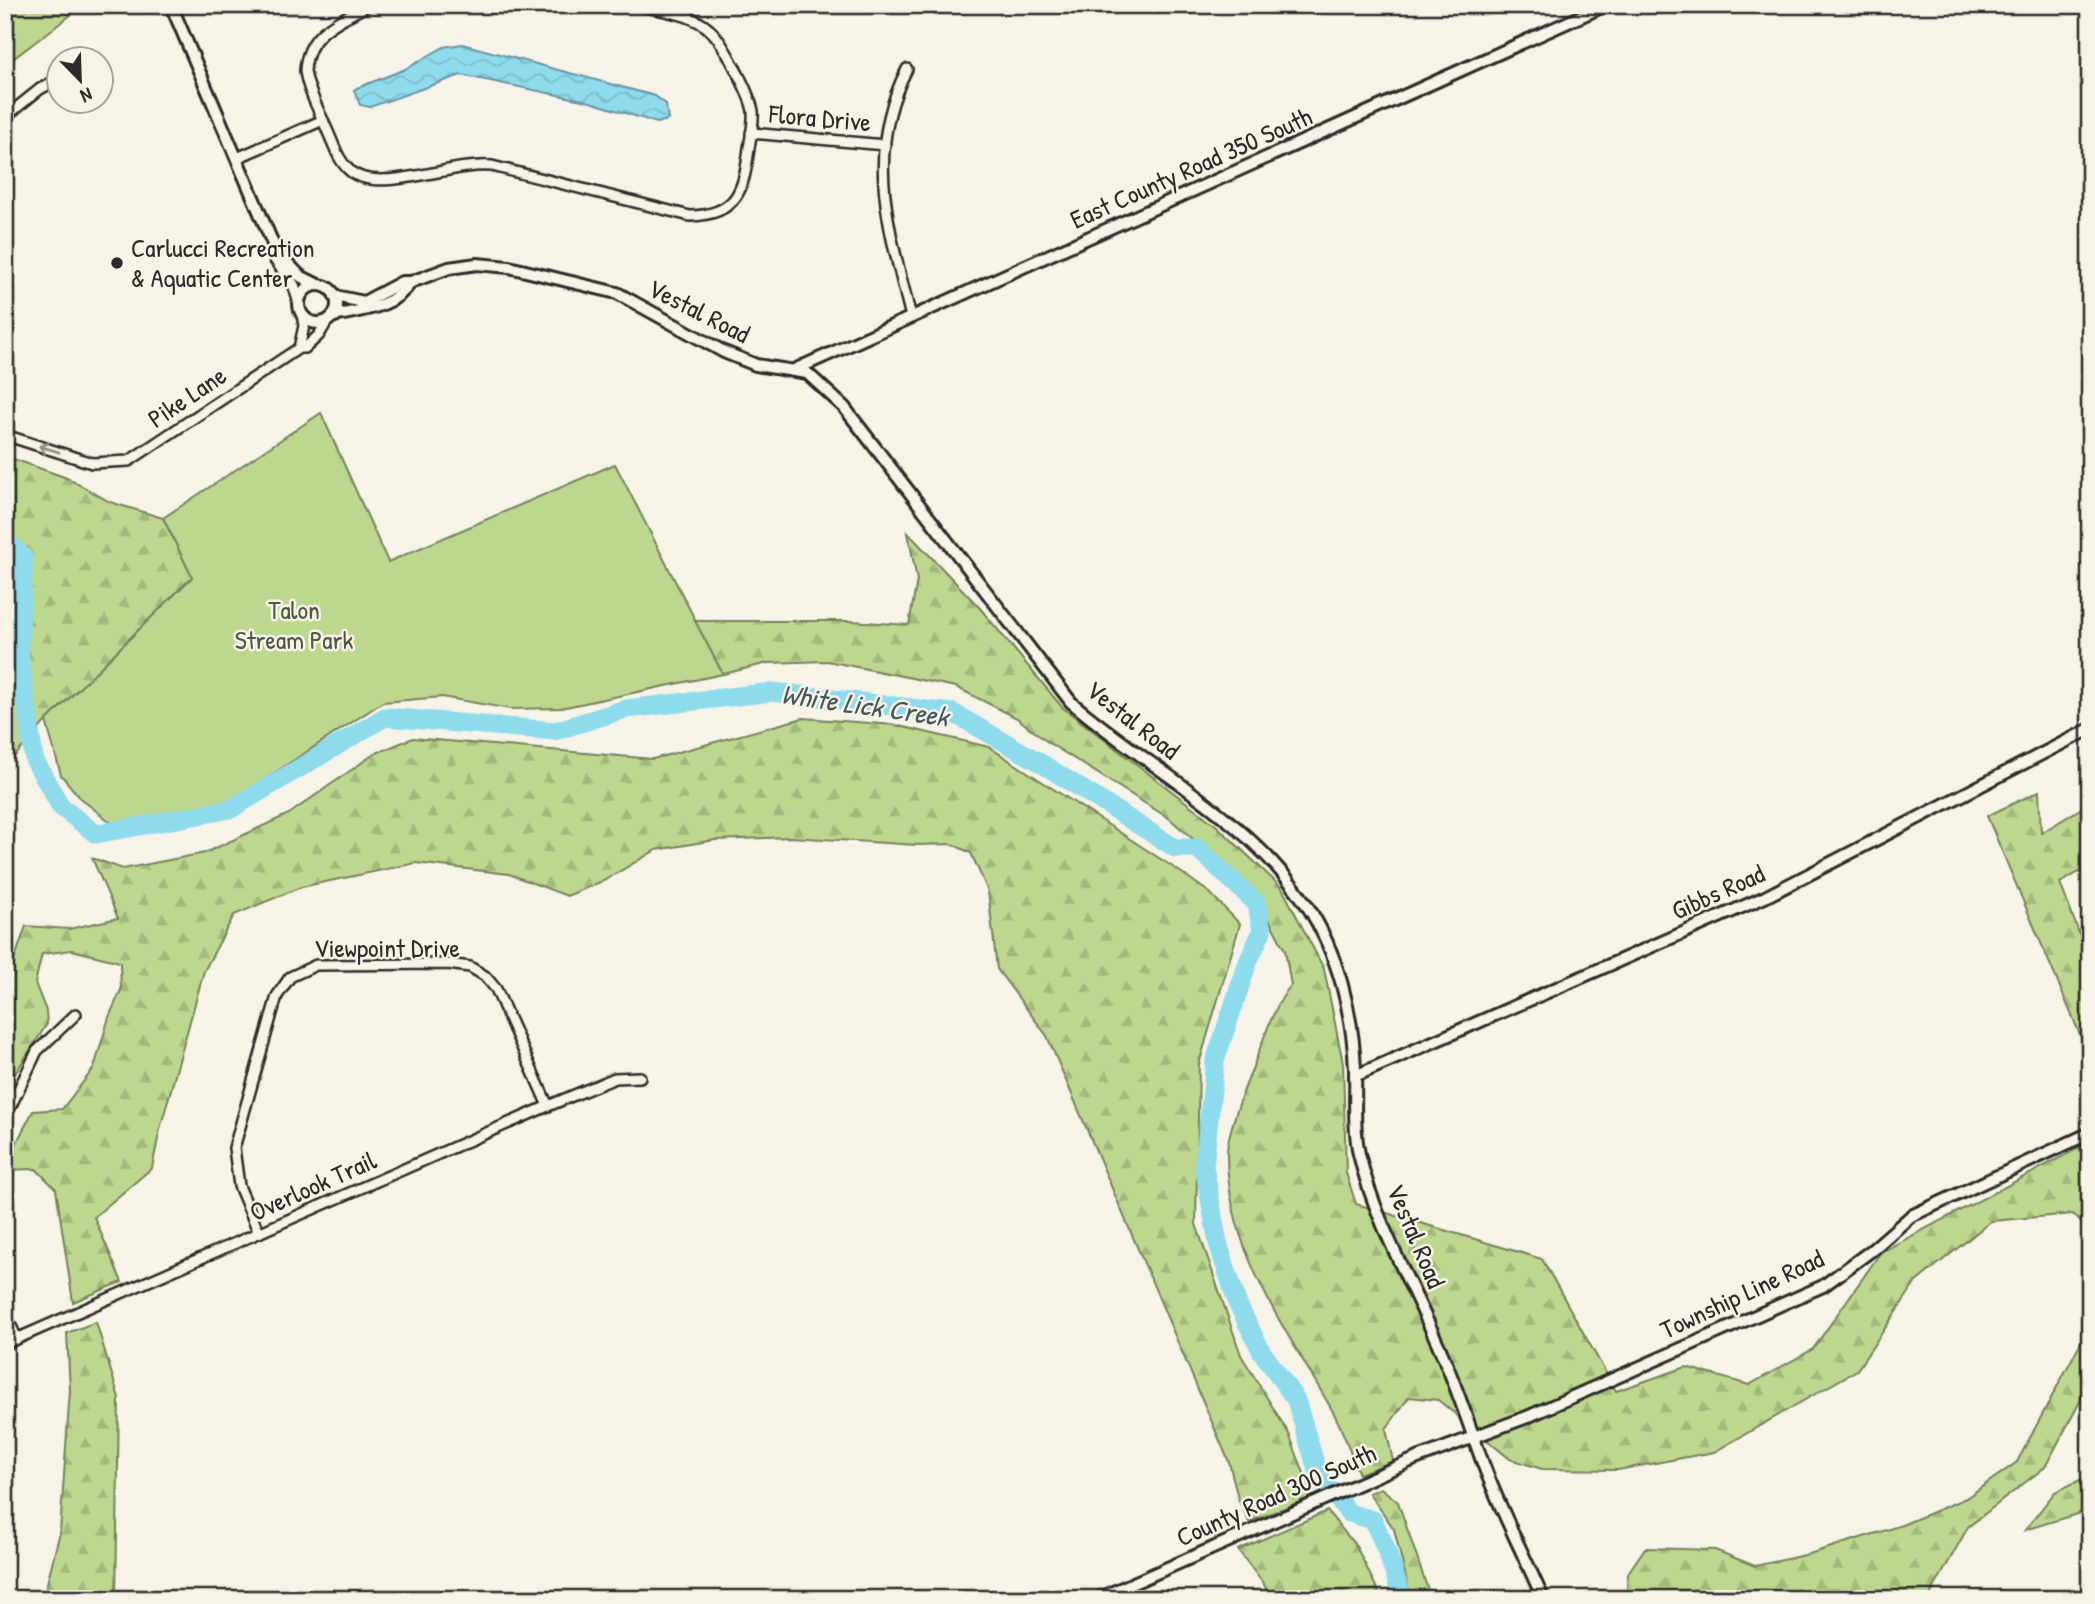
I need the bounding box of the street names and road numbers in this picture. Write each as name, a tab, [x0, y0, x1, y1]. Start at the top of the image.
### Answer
street label: Flora Drive	[767, 96, 873, 139]
street label: East County Road 350 South	[1064, 98, 1317, 237]
street label: Vestal Road	[642, 270, 756, 351]
street label: Pike Lane	[141, 358, 233, 436]
street label: Vestal Road	[1079, 672, 1187, 767]
street label: Gibbs Road	[1666, 856, 1770, 928]
street label: Viewpoint Drive	[314, 930, 460, 965]
street label: Overlook Trail	[244, 1142, 382, 1229]
street label: Vestal Road	[1379, 1179, 1454, 1293]
street label: Township Line Road	[1654, 1240, 1829, 1347]
street label: County Road 300 South	[1170, 1435, 1381, 1554]

